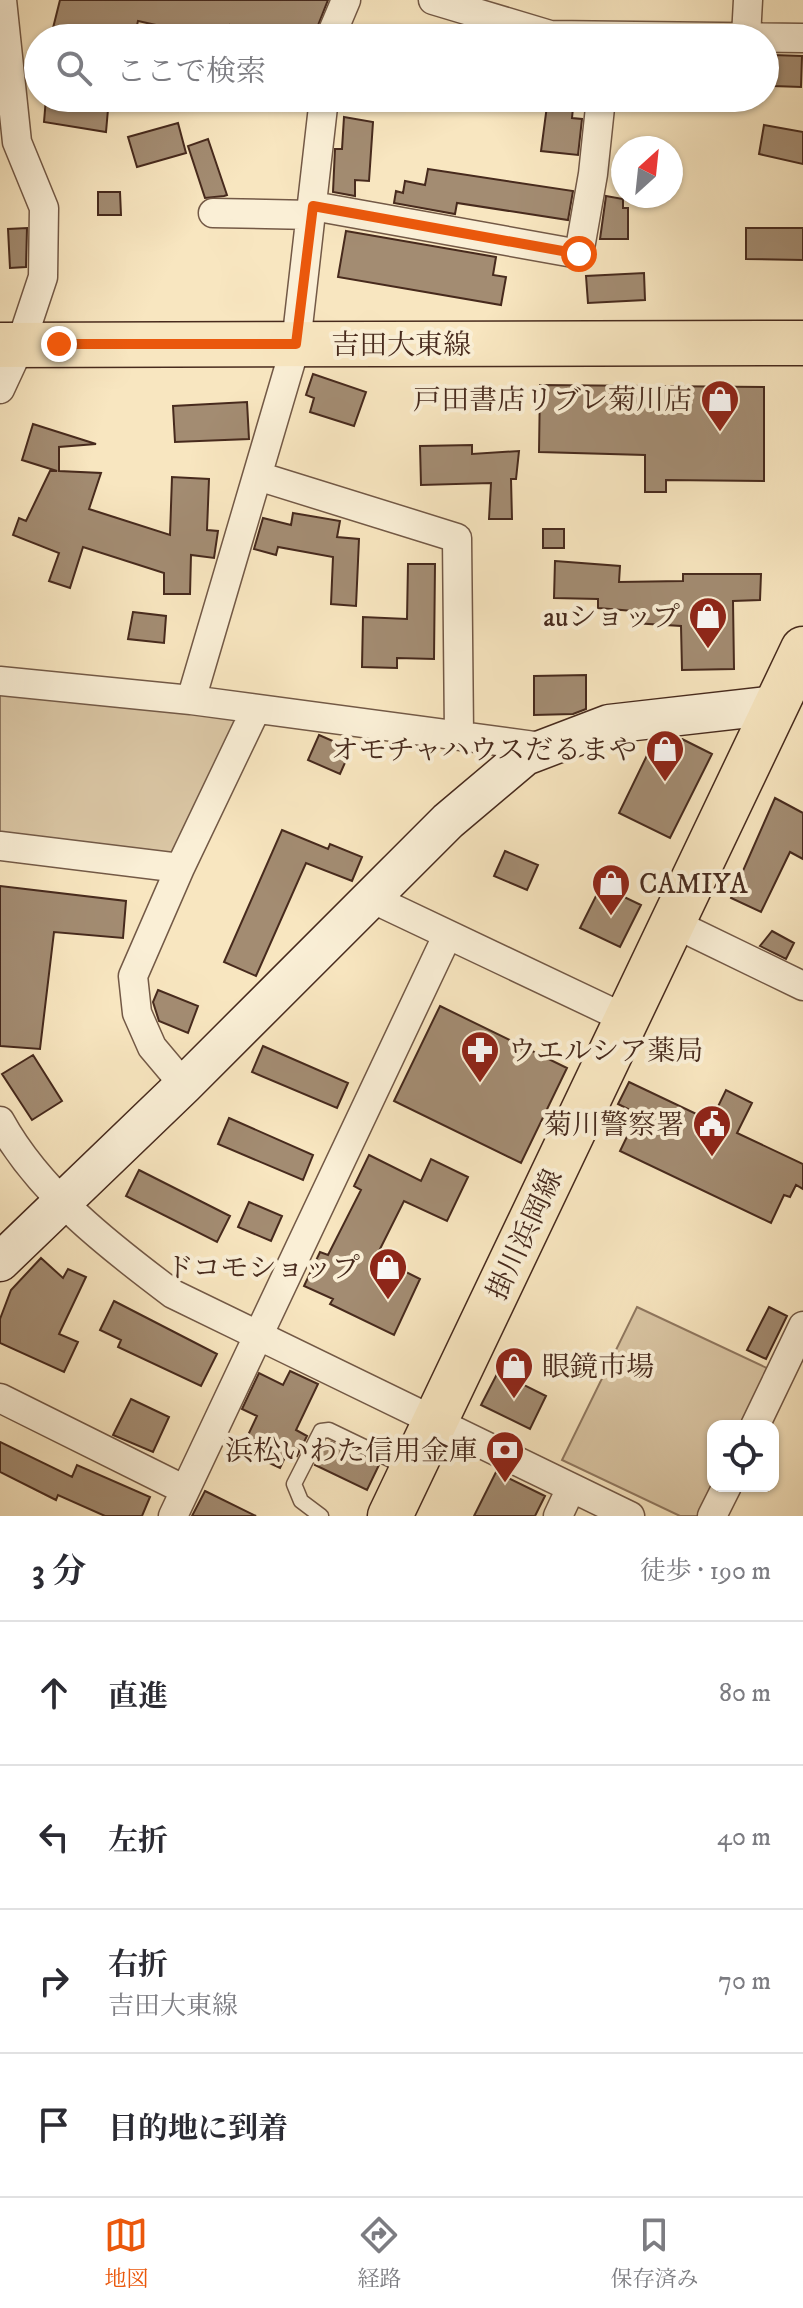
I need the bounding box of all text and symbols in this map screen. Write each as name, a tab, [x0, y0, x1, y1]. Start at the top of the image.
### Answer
search box	[24, 24, 779, 112]
icon: search	[52, 46, 96, 90]
text: ここで検索	[116, 54, 266, 91]
north arrow	[611, 136, 683, 208]
route start	[561, 236, 597, 272]
route end	[41, 326, 77, 362]
street label: 吉田大東線	[331, 328, 471, 363]
shop icon: 戸田書店リブレ菊川店	[699, 378, 741, 433]
place label: 戸田書店リブレ菊川店	[413, 383, 692, 418]
shop icon: auショップ	[687, 595, 729, 650]
place label: auショップ	[543, 600, 680, 635]
shop icon: オモチャハウスだるまや	[644, 728, 686, 783]
place label: オモチャハウスだるまや	[331, 733, 637, 768]
shop icon: CAMIYA	[590, 862, 632, 917]
place label: CAMIYA	[639, 867, 749, 902]
pharmacy icon: ウエルシア薬局	[459, 1029, 501, 1084]
place label: ウエルシア薬局	[508, 1034, 703, 1069]
public building icon: 菊川警察署	[691, 1103, 733, 1158]
place label: 菊川警察署	[544, 1108, 684, 1143]
street label: 掛川浜岡線	[480, 1164, 571, 1305]
shop icon: ドコモショップ	[367, 1246, 409, 1301]
place label: ドコモショップ	[166, 1251, 360, 1286]
shop icon: 眼鏡市場	[493, 1345, 535, 1400]
place label: 眼鏡市場	[542, 1350, 654, 1385]
map controls	[707, 1420, 779, 1492]
button: locate	[707, 1420, 779, 1492]
bank icon: 浜松いわた信用金庫	[484, 1429, 526, 1484]
place label: 浜松いわた信用金庫	[225, 1434, 477, 1469]
text: 3 分	[32, 1551, 86, 1593]
text: 徒歩 · 190 m	[640, 1555, 771, 1588]
icon: ahead	[32, 1671, 76, 1715]
text: 80 m	[719, 1677, 771, 1710]
text: 直進	[108, 1679, 168, 1716]
icon: left	[32, 1815, 76, 1859]
text: 40 m	[717, 1821, 771, 1854]
text: 左折	[108, 1823, 168, 1860]
text: 右折	[108, 1947, 168, 1984]
icon: right	[32, 1959, 76, 2003]
text: 70 m	[718, 1965, 771, 1998]
text: 吉田大東線	[108, 1990, 238, 2023]
icon: arrive	[32, 2103, 76, 2147]
text: 目的地に到着	[108, 2111, 288, 2148]
tab: 地図	[104, 2213, 149, 2293]
tab: 経路	[357, 2213, 402, 2293]
tab: 保存済み	[610, 2213, 699, 2293]

